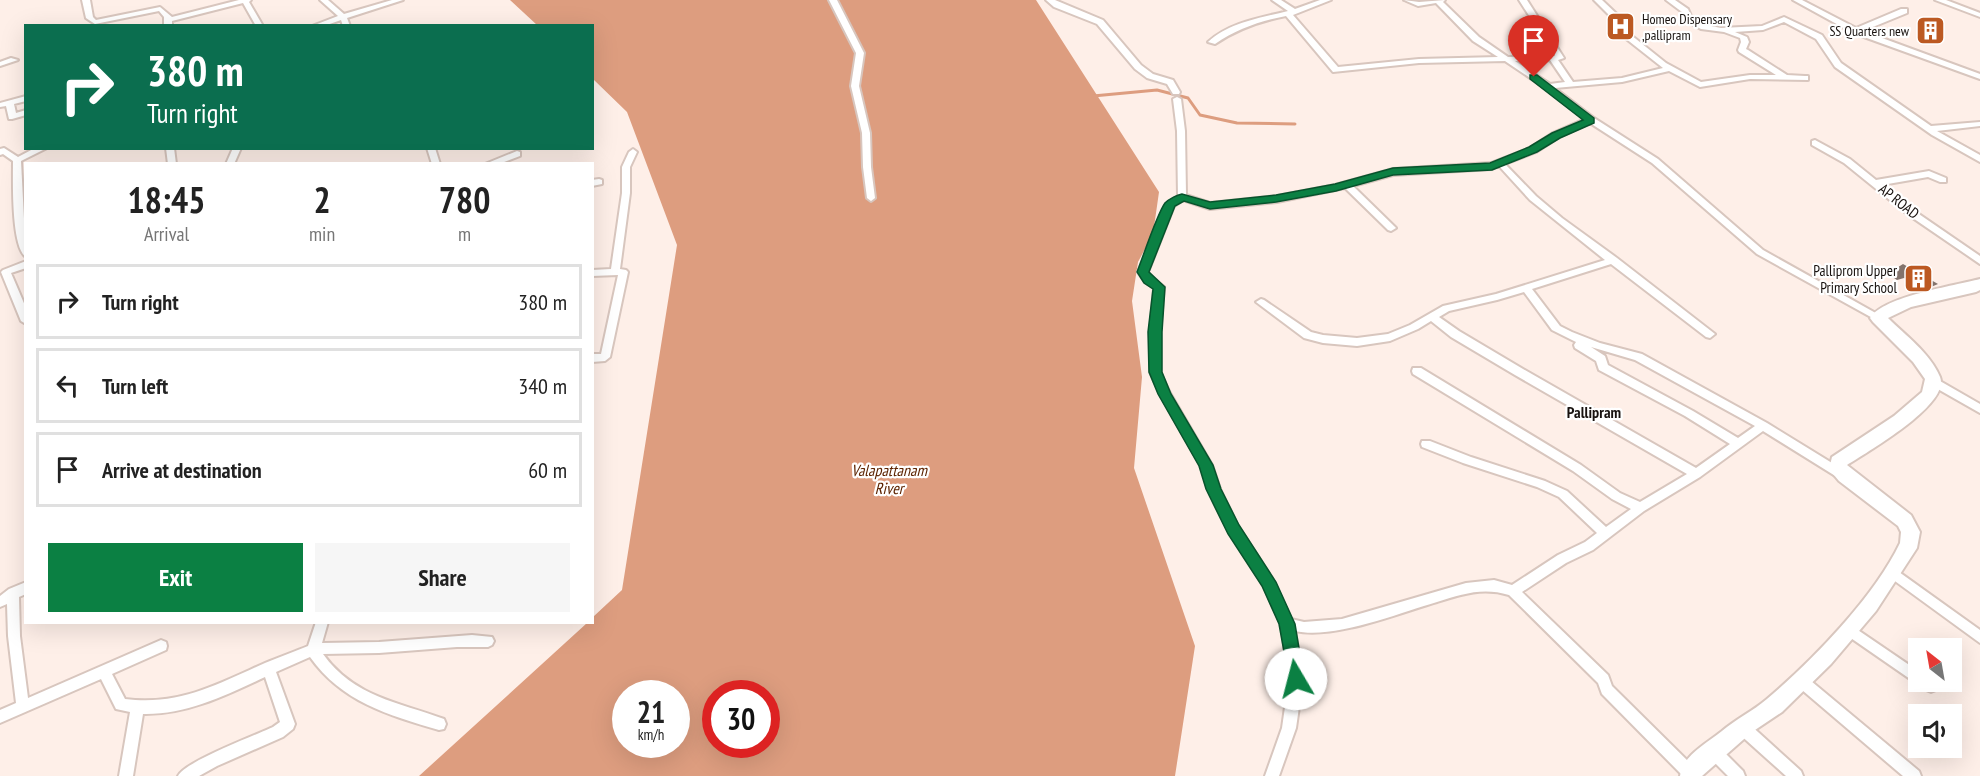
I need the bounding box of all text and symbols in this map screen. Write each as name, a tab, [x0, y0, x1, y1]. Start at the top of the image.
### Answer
place label: Homeo Dispensary ,pallipram	[1642, 10, 1733, 44]
hospital icon: Homeo Dispensary ,pallipram	[1605, 11, 1637, 43]
pin	[1508, 15, 1559, 77]
building icon: SS Quarters new	[1914, 15, 1946, 47]
place label: SS Quarters new	[1829, 22, 1910, 40]
icon: arrive	[1517, 24, 1550, 57]
text: 380 m	[147, 43, 244, 98]
icon: right	[48, 48, 126, 126]
text: Turn right	[147, 96, 238, 130]
text: 18:45	[128, 176, 205, 223]
text: 2	[313, 176, 331, 223]
text: 780	[439, 176, 490, 223]
street label: AP ROAD	[1875, 179, 1923, 223]
text: Arrival	[144, 221, 189, 247]
text: min	[309, 221, 335, 247]
text: m	[458, 221, 471, 247]
place label: Palliprom Upper Primary School	[1813, 261, 1898, 297]
building icon: Palliprom Upper Primary School	[1902, 263, 1934, 295]
icon: right	[51, 285, 84, 318]
text: Turn right	[102, 288, 179, 316]
text: 380 m	[518, 288, 567, 316]
icon: left	[51, 369, 84, 402]
text: Turn left	[102, 372, 168, 400]
text: 340 m	[518, 372, 567, 400]
district label: Pallipram	[1567, 402, 1621, 422]
icon: arrive	[51, 453, 84, 486]
text: Arrive at destination	[102, 456, 262, 484]
text: 60 m	[528, 456, 567, 484]
water label: Valapattanam River	[851, 460, 928, 498]
button: Exit	[48, 543, 303, 612]
button: Share	[315, 543, 570, 612]
north arrow	[1908, 638, 1962, 692]
map controls	[1908, 638, 1962, 758]
position arrow	[1264, 647, 1328, 711]
speed limit sign: 30	[702, 680, 780, 758]
text: 21	[637, 692, 665, 731]
button: sound	[1908, 704, 1962, 758]
text: km/h	[638, 725, 664, 744]

